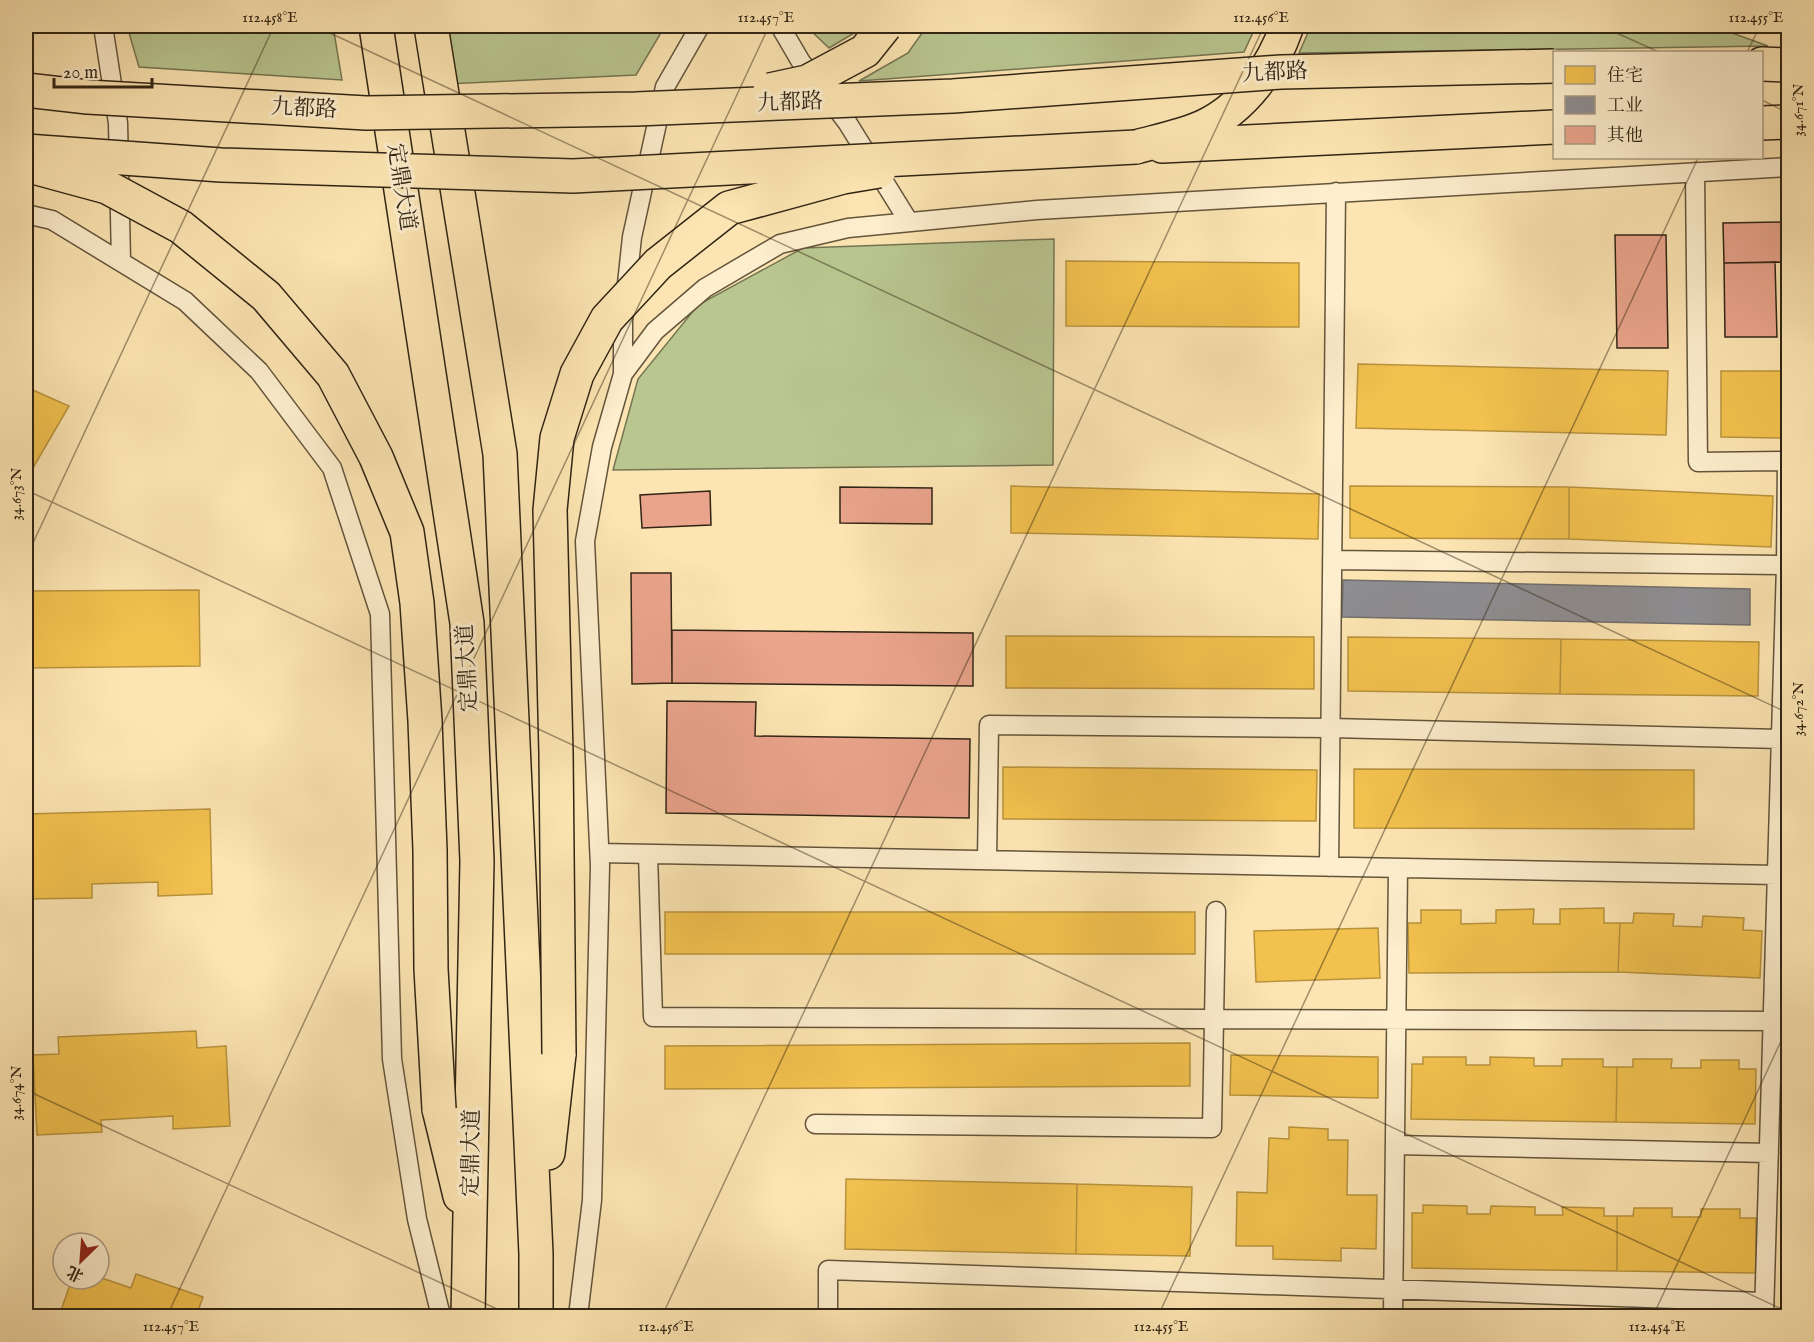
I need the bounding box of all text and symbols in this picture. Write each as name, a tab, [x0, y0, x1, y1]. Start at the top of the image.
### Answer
text: 112.458°E	[242, 8, 298, 27]
text: 112.457°E	[738, 8, 794, 27]
text: 112.456°E	[1233, 8, 1289, 27]
text: 112.455°E	[1729, 8, 1783, 27]
scale bar	[54, 51, 152, 89]
legend	[1553, 51, 1763, 159]
street label: 九都路	[1241, 57, 1309, 89]
text: 20 m	[63, 62, 98, 85]
text: 住宅	[1607, 65, 1643, 88]
text: 34.671°N	[1789, 83, 1808, 137]
street label: 九都路	[757, 88, 823, 118]
street label: 九都路	[270, 93, 338, 125]
text: 工业	[1607, 95, 1643, 118]
text: 其他	[1607, 125, 1643, 148]
street label: 定鼎大道	[380, 141, 422, 233]
text: 34.673°N	[7, 467, 26, 521]
street label: 定鼎大道	[452, 623, 484, 713]
text: 34.672°N	[1789, 682, 1808, 736]
text: 34.674°N	[7, 1066, 26, 1120]
street label: 定鼎大道	[457, 1109, 487, 1197]
north arrow	[51, 1231, 111, 1291]
text: 北	[64, 1260, 87, 1285]
text: 112.457°E	[143, 1317, 199, 1336]
text: 112.456°E	[638, 1317, 694, 1336]
text: 112.455°E	[1134, 1317, 1188, 1336]
text: 112.454°E	[1629, 1317, 1685, 1336]

